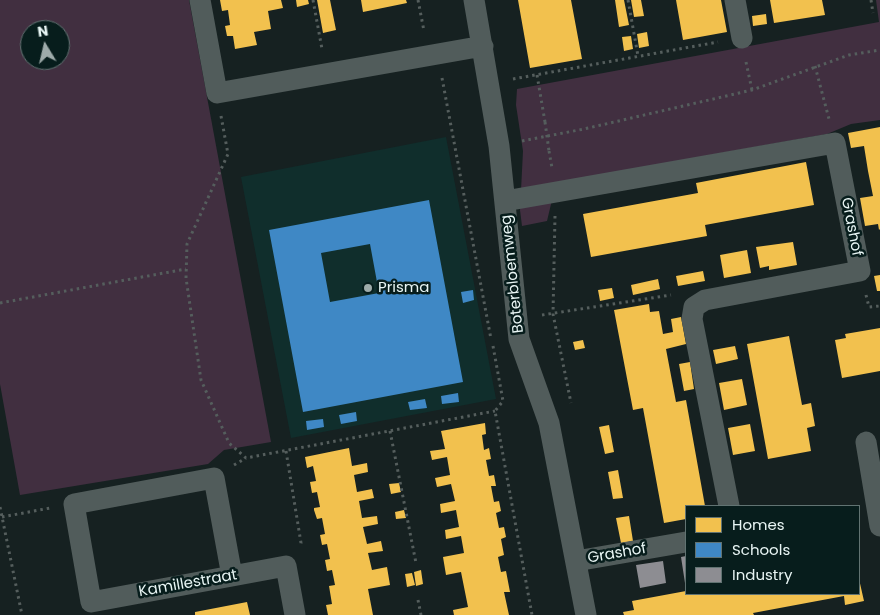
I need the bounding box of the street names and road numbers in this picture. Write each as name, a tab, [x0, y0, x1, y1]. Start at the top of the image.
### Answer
street label: Grashof	[837, 196, 865, 258]
street label: Boterbloemweg	[498, 214, 528, 334]
street label: Grashof	[586, 540, 648, 568]
street label: Kamillestraat	[137, 566, 239, 602]

